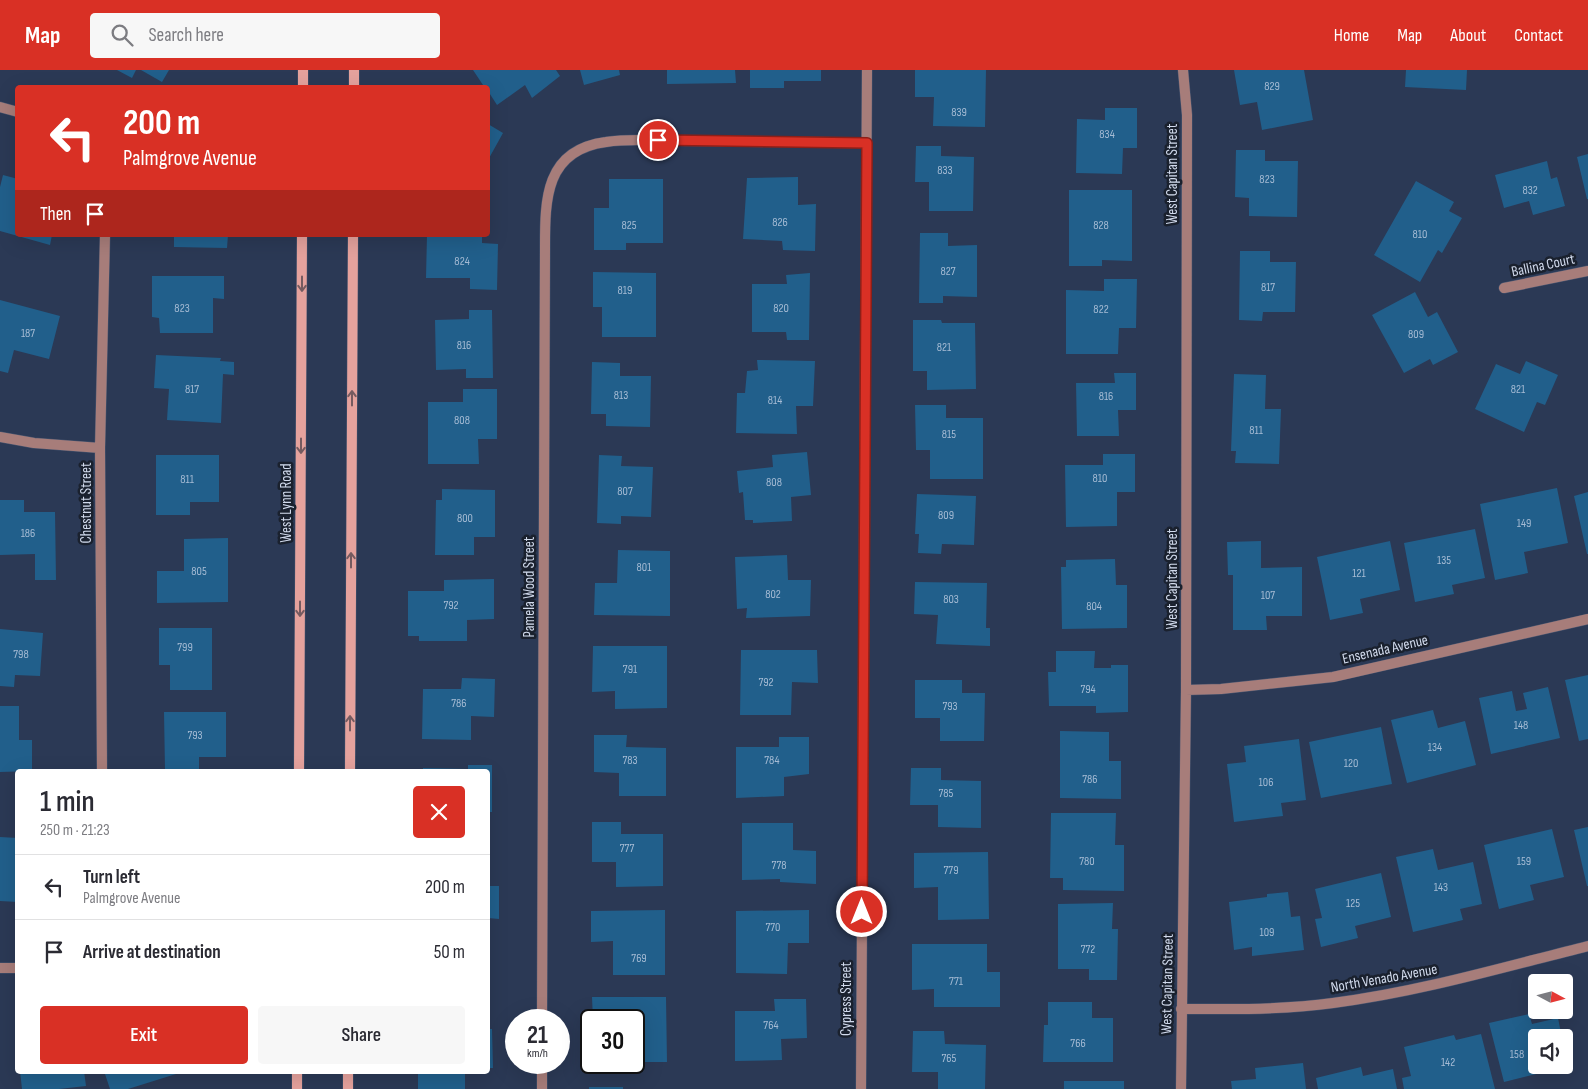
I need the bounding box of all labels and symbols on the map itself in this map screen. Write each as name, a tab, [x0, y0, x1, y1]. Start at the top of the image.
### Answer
house number: 829	[1264, 79, 1280, 94]
house number: 839	[951, 105, 967, 120]
pin	[637, 119, 679, 161]
street label: West Capitan Street	[1163, 123, 1182, 224]
house number: 834	[1099, 127, 1115, 142]
house number: 833	[937, 163, 953, 178]
house number: 823	[1259, 172, 1275, 187]
house number: 832	[1522, 183, 1538, 198]
house number: 826	[772, 215, 788, 230]
house number: 825	[621, 218, 637, 233]
house number: 828	[1093, 218, 1109, 233]
house number: 810	[1413, 227, 1427, 242]
street label: Ballina Court	[1510, 249, 1577, 281]
house number: 824	[454, 254, 470, 269]
house number: 827	[940, 264, 956, 279]
one-way arrow	[297, 275, 307, 291]
house number: 817	[1261, 280, 1275, 295]
house number: 819	[618, 283, 632, 298]
house number: 823	[174, 301, 190, 316]
house number: 820	[773, 301, 789, 316]
house number: 822	[1093, 302, 1109, 317]
house number: 187	[21, 326, 35, 341]
house number: 809	[1408, 327, 1424, 342]
house number: 816	[457, 338, 471, 353]
house number: 821	[937, 340, 952, 355]
house number: 817	[185, 382, 199, 397]
house number: 821	[1511, 382, 1526, 397]
house number: 813	[614, 388, 628, 403]
house number: 816	[1099, 389, 1113, 404]
one-way arrow	[347, 390, 357, 406]
house number: 814	[768, 393, 782, 408]
house number: 808	[454, 413, 470, 428]
house number: 811	[1249, 423, 1264, 438]
house number: 815	[942, 427, 956, 442]
one-way arrow	[296, 438, 306, 454]
street label: Chestnut Street	[77, 462, 96, 544]
street label: West Lynn Road	[277, 463, 296, 543]
house number: 810	[1093, 471, 1107, 486]
house number: 811	[180, 472, 195, 487]
house number: 808	[766, 475, 782, 490]
house number: 807	[617, 484, 633, 499]
house number: 809	[938, 508, 954, 523]
house number: 800	[457, 511, 473, 526]
house number: 149	[1517, 516, 1531, 531]
house number: 186	[21, 526, 35, 541]
street label: West Capitan Street	[1163, 528, 1182, 629]
street label: Pamela Wood Street	[520, 536, 539, 637]
one-way arrow	[346, 552, 356, 568]
house number: 135	[1437, 553, 1451, 568]
house number: 801	[637, 560, 652, 575]
house number: 805	[191, 564, 207, 579]
house number: 121	[1352, 566, 1367, 581]
house number: 802	[765, 587, 781, 602]
house number: 107	[1261, 588, 1275, 603]
house number: 803	[943, 592, 959, 607]
house number: 792	[443, 598, 459, 613]
house number: 804	[1086, 599, 1102, 614]
one-way arrow	[295, 600, 305, 616]
street label: Ensenada Avenue	[1340, 630, 1430, 669]
house number: 799	[177, 640, 193, 655]
house number: 798	[13, 647, 29, 662]
house number: 791	[623, 662, 638, 677]
house number: 792	[758, 675, 774, 690]
house number: 794	[1080, 682, 1096, 697]
house number: 786	[451, 696, 467, 711]
house number: 793	[942, 699, 958, 714]
one-way arrow	[345, 715, 355, 731]
house number: 148	[1514, 718, 1528, 733]
house number: 793	[187, 728, 203, 743]
house number: 134	[1428, 740, 1442, 755]
house number: 783	[622, 753, 638, 768]
house number: 784	[764, 753, 780, 768]
house number: 120	[1344, 756, 1358, 771]
house number: 786	[1082, 772, 1098, 787]
house number: 106	[1259, 775, 1273, 790]
house number: 785	[939, 786, 954, 801]
house number: 777	[620, 841, 634, 856]
house number: 780	[1079, 854, 1095, 869]
house number: 159	[1517, 854, 1531, 869]
house number: 778	[772, 858, 786, 873]
house number: 779	[944, 863, 958, 878]
house number: 143	[1434, 880, 1448, 895]
position arrow	[835, 885, 887, 937]
house number: 125	[1346, 896, 1360, 911]
house number: 770	[766, 920, 780, 935]
house number: 109	[1260, 925, 1274, 940]
street label: West Capitan Street	[1157, 933, 1178, 1034]
house number: 772	[1081, 942, 1095, 957]
house number: 769	[631, 951, 647, 966]
street label: North Venado Avenue	[1329, 960, 1439, 997]
street label: Cypress Street	[837, 962, 856, 1036]
house number: 771	[949, 974, 964, 989]
north arrow	[1528, 974, 1572, 1019]
speed limit sign: 30	[580, 1009, 645, 1074]
house number: 764	[763, 1018, 779, 1033]
house number: 766	[1070, 1036, 1086, 1051]
house number: 158	[1510, 1047, 1524, 1062]
house number: 765	[942, 1051, 957, 1066]
house number: 142	[1441, 1055, 1455, 1070]

